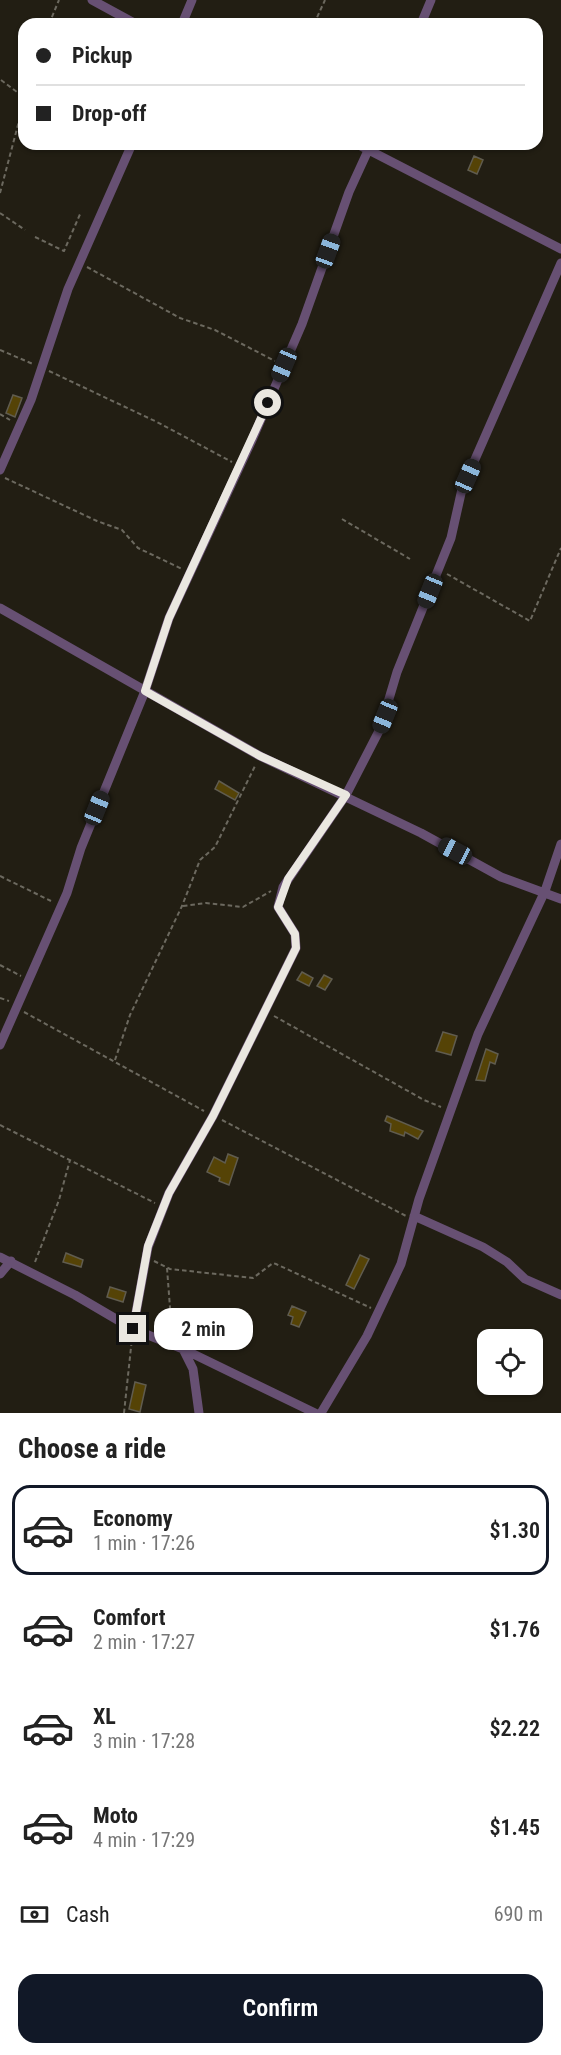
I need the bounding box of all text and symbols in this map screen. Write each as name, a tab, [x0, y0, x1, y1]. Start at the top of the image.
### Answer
text: Pickup	[72, 43, 132, 68]
text: Drop-off	[72, 101, 146, 126]
car	[313, 231, 343, 271]
car	[269, 345, 299, 385]
route start	[254, 389, 281, 416]
car	[452, 456, 484, 496]
car	[415, 571, 445, 611]
car	[370, 696, 400, 736]
car	[82, 788, 112, 828]
car	[435, 835, 475, 867]
callout: 2 min	[154, 1308, 253, 1350]
route end	[119, 1315, 146, 1342]
text: 2 min	[181, 1317, 226, 1341]
map controls	[477, 1329, 543, 1395]
button: locate	[477, 1329, 543, 1395]
text: Choose a ride	[18, 1433, 166, 1465]
icon: car	[21, 1503, 75, 1557]
text: Economy	[93, 1506, 173, 1531]
text: $1.30	[489, 1518, 540, 1543]
text: 1 min · 17:26	[93, 1531, 195, 1555]
icon: car	[21, 1602, 75, 1656]
text: Comfort	[93, 1605, 166, 1630]
text: $1.76	[489, 1617, 540, 1642]
text: 2 min · 17:27	[93, 1630, 195, 1654]
icon: car	[21, 1701, 75, 1755]
text: XL	[93, 1704, 116, 1729]
text: $2.22	[489, 1716, 540, 1741]
text: 3 min · 17:28	[93, 1729, 195, 1753]
icon: car	[21, 1800, 75, 1854]
text: Moto	[93, 1803, 138, 1828]
text: $1.45	[489, 1815, 540, 1840]
text: 4 min · 17:29	[93, 1828, 195, 1852]
icon: cash	[18, 1898, 51, 1931]
text: Cash	[66, 1902, 110, 1927]
text: 690 m	[494, 1902, 543, 1926]
button: Confirm	[18, 1974, 543, 2043]

